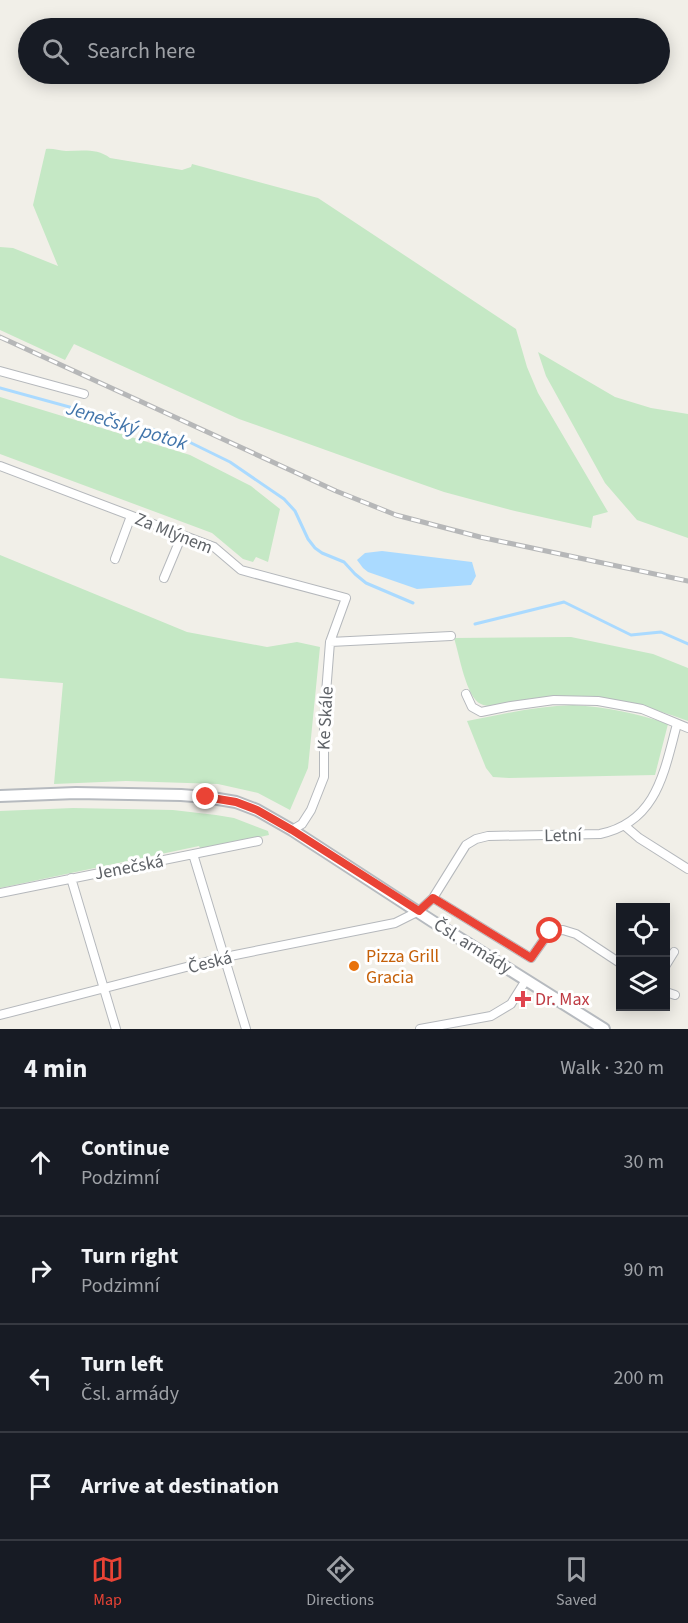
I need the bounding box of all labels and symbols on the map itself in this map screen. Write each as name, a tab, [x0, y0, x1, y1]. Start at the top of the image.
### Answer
water label: Jenečský potok	[62, 394, 191, 458]
street label: Za Mlýnem	[131, 507, 216, 560]
street label: Ke Skále	[311, 685, 340, 751]
route end	[192, 783, 218, 809]
street label: Letní	[544, 823, 583, 848]
street label: Jenečská	[92, 849, 166, 886]
street label: Čsl. armády	[429, 912, 517, 981]
route start	[536, 917, 562, 943]
place label: Pizza Grill Gracia	[366, 944, 439, 990]
street label: Česká	[185, 945, 235, 980]
marker: Pizza Grill Gracia	[347, 959, 361, 973]
place label: Dr. Max	[535, 987, 590, 1012]
marker: Dr. Max	[516, 992, 530, 1006]

